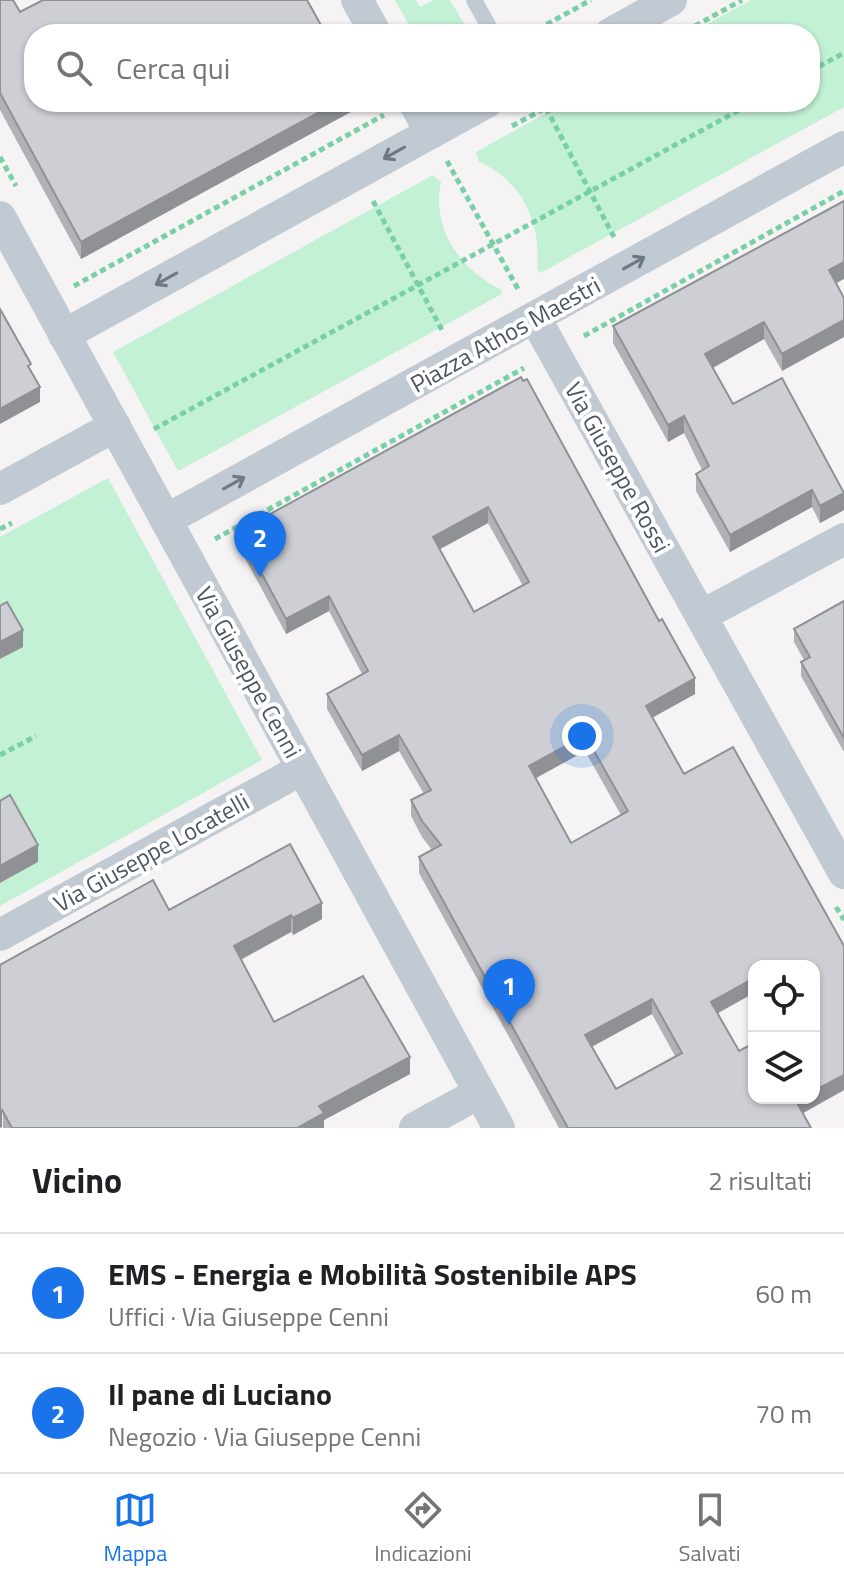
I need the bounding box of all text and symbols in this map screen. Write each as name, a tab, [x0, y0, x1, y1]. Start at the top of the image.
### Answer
search box	[24, 24, 820, 112]
text: Cerca qui	[116, 45, 230, 91]
icon: search	[52, 46, 96, 90]
one-way arrow	[383, 145, 406, 161]
one-way arrow	[621, 255, 645, 270]
street label: Piazza Athos Maestri	[403, 267, 607, 401]
one-way arrow	[155, 271, 178, 287]
street label: Via Giuseppe Rossi	[556, 375, 680, 559]
one-way arrow	[222, 475, 246, 490]
pin: 2	[234, 511, 286, 577]
street label: Via Giuseppe Cenni	[187, 580, 311, 764]
your location	[562, 716, 602, 756]
street label: Via Giuseppe Locatelli	[47, 783, 255, 921]
pin: 1	[483, 959, 535, 1025]
map controls	[748, 960, 820, 1104]
button: locate	[748, 960, 820, 1032]
button: layers	[748, 1032, 820, 1104]
text: Vicino	[32, 1154, 122, 1206]
text: 2 risultati	[708, 1161, 812, 1200]
text: EMS - Energia e Mobilità Sostenibile APS	[108, 1251, 637, 1297]
text: 1	[51, 1274, 65, 1313]
text: 60 m	[755, 1274, 812, 1313]
text: Uffici · Via Giuseppe Cenni	[108, 1297, 389, 1336]
text: Il pane di Luciano	[108, 1371, 332, 1417]
text: 2	[51, 1394, 65, 1433]
text: 70 m	[755, 1394, 812, 1433]
text: Negozio · Via Giuseppe Cenni	[108, 1417, 421, 1456]
tab: Mappa	[103, 1488, 167, 1570]
tab: Indicazioni	[374, 1488, 472, 1570]
tab: Salvati	[679, 1488, 741, 1570]

